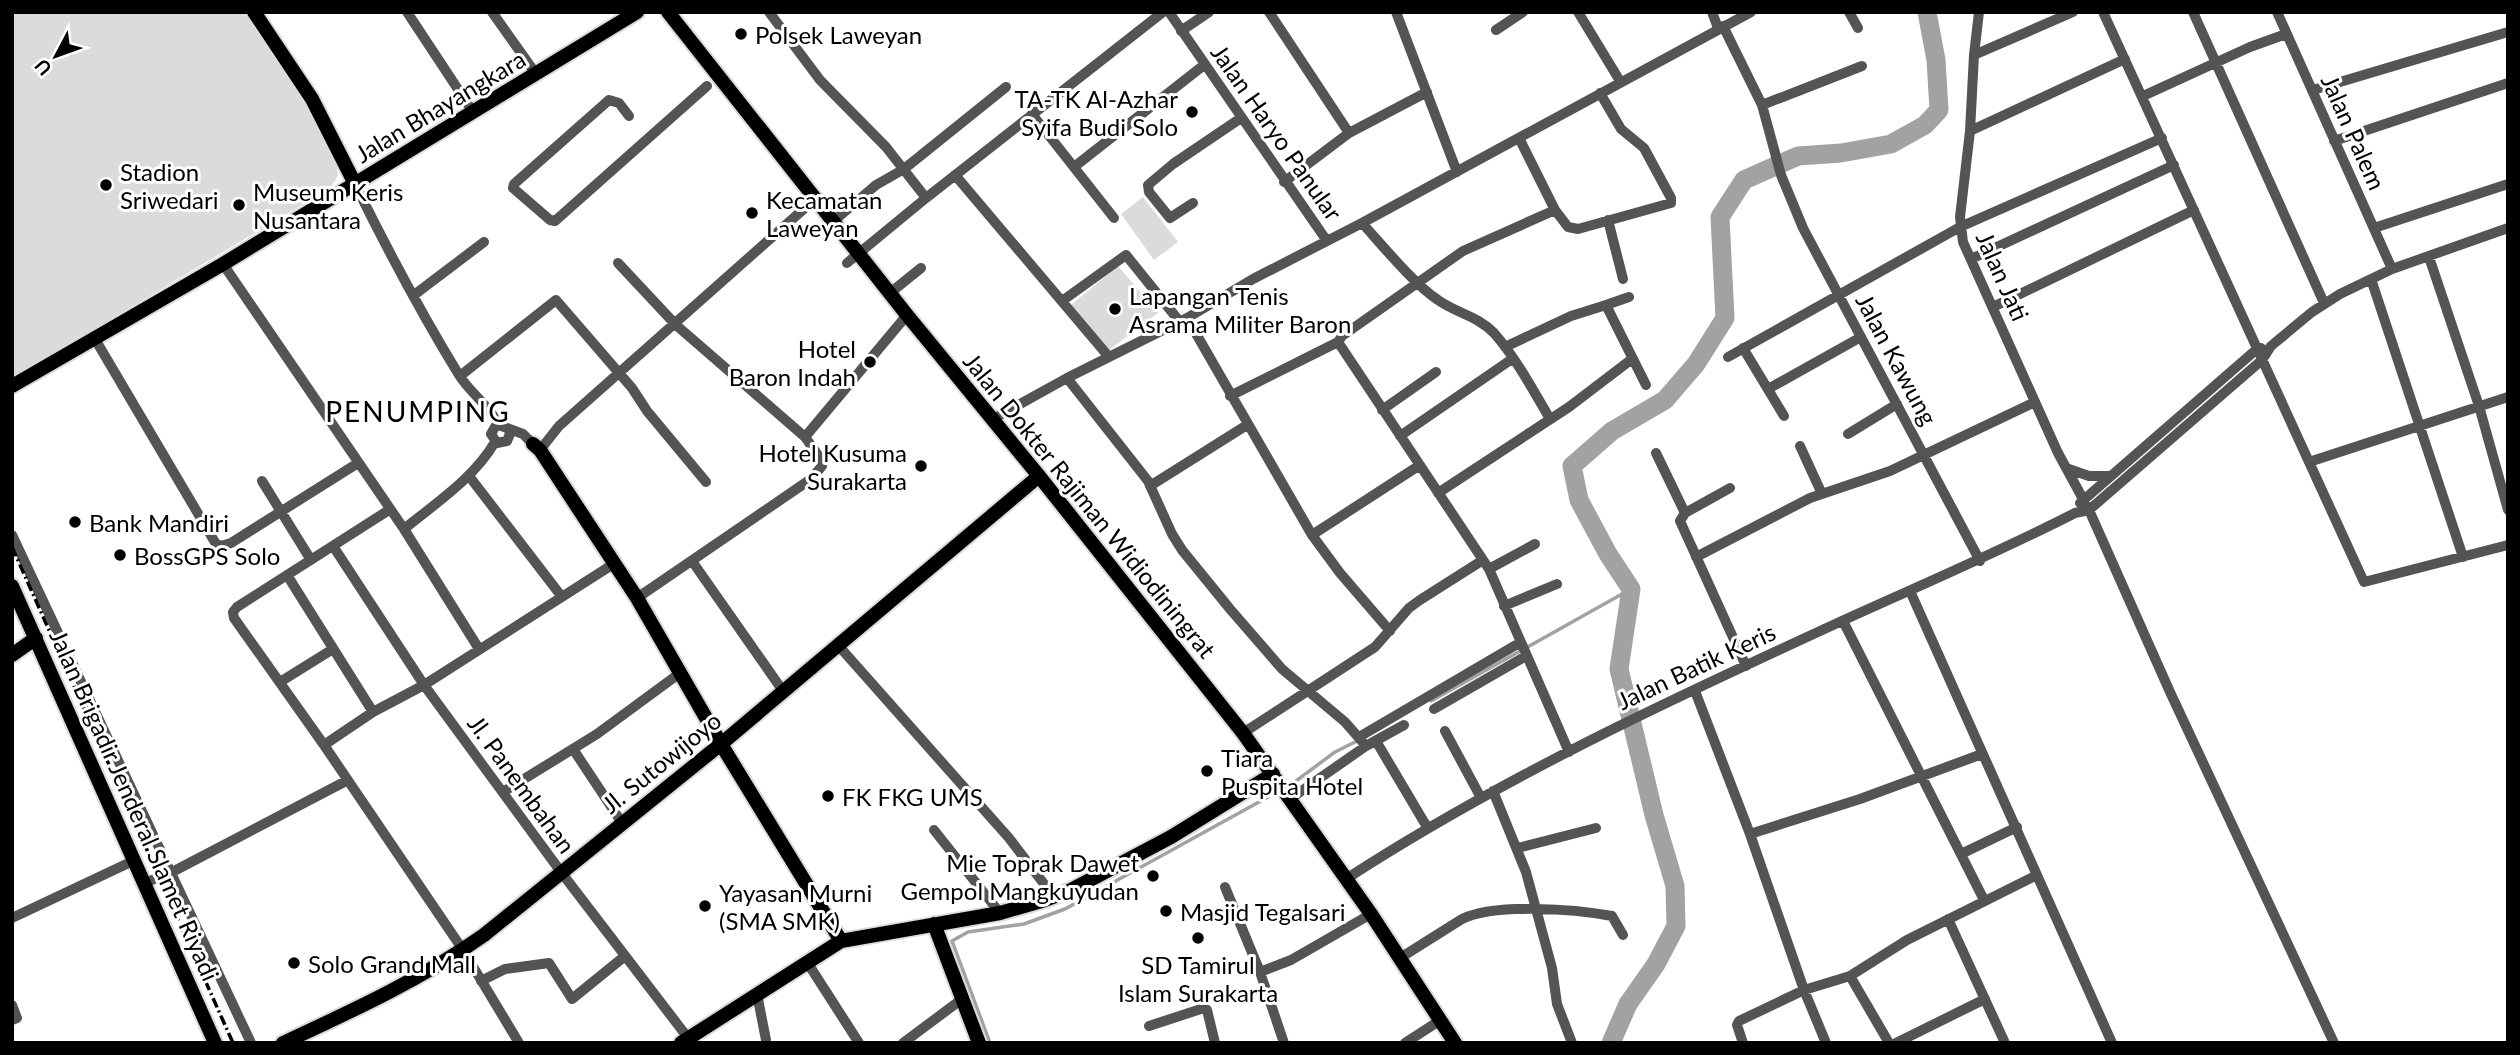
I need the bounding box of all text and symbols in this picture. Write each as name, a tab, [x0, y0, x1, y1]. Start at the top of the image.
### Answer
place label: Polsek Laweyan	[755, 20, 922, 49]
north arrow	[21, 21, 91, 91]
marker: Polsek Laweyan	[733, 26, 749, 42]
street label: Jalan Haryo Panular	[1205, 38, 1349, 226]
street label: Jalan Bhayangkara	[350, 44, 530, 168]
text: U	[29, 55, 56, 80]
street label: Jalan Palem	[2316, 70, 2392, 194]
place label: TA-TK Al-Azhar Syifa Budi Solo	[1014, 84, 1178, 141]
marker: TA-TK Al-Azhar Syifa Budi Solo	[1184, 104, 1200, 120]
place label: Stadion Sriwedari	[120, 157, 218, 214]
marker: Stadion Sriwedari	[98, 177, 114, 193]
place label: Museum Keris Nusantara	[253, 177, 403, 234]
place label: Kecamatan Laweyan	[766, 185, 883, 242]
marker: Museum Keris Nusantara	[231, 197, 247, 213]
marker: Kecamatan Laweyan	[744, 205, 760, 221]
street label: Jalan Jati	[1971, 227, 2035, 325]
place label: Lapangan Tenis Asrama Militer Baron	[1129, 281, 1351, 338]
street label: Jalan Kawung	[1850, 288, 1944, 430]
marker: Lapangan Tenis Asrama Militer Baron	[1107, 301, 1123, 317]
place label: Hotel Baron Indah	[729, 334, 856, 391]
street label: Jalan Dokter Rajiman Widiodiningrat	[958, 347, 1222, 664]
marker: Hotel Baron Indah	[862, 354, 878, 370]
district label: PENUMPING	[325, 394, 511, 428]
place label: Hotel Kusuma Surakarta	[759, 438, 907, 495]
marker: Hotel Kusuma Surakarta	[913, 458, 929, 474]
place label: Bank Mandiri	[89, 508, 229, 537]
marker: Bank Mandiri	[67, 514, 83, 530]
place label: BossGPS Solo	[134, 541, 280, 570]
marker: BossGPS Solo	[112, 547, 128, 563]
street label: Jalan Batik Keris	[1612, 617, 1780, 715]
street label: Jalan Brigadir Jenderal Slamet Riyadi	[44, 625, 226, 985]
street label: Jl. Sutowijoyo	[596, 705, 726, 819]
street label: Jl. Panembahan	[462, 709, 582, 859]
place label: Tiara Puspita Hotel	[1221, 743, 1363, 800]
marker: Tiara Puspita Hotel	[1199, 763, 1215, 779]
place label: FK FKG UMS	[842, 782, 983, 811]
marker: FK FKG UMS	[820, 788, 836, 804]
place label: Mie Toprak Dawet Gempol Mangkuyudan	[901, 848, 1139, 905]
marker: Mie Toprak Dawet Gempol Mangkuyudan	[1145, 868, 1161, 884]
place label: Yayasan Murni (SMA SMK)	[719, 878, 872, 935]
place label: Masjid Tegalsari	[1180, 897, 1345, 926]
marker: Yayasan Murni (SMA SMK)	[697, 898, 713, 914]
marker: Masjid Tegalsari	[1158, 903, 1174, 919]
marker: SD Tamirul Islam Surakarta	[1190, 930, 1206, 946]
place label: Solo Grand Mall	[308, 949, 476, 978]
place label: SD Tamirul Islam Surakarta	[1118, 950, 1278, 1007]
marker: Solo Grand Mall	[286, 955, 302, 971]

